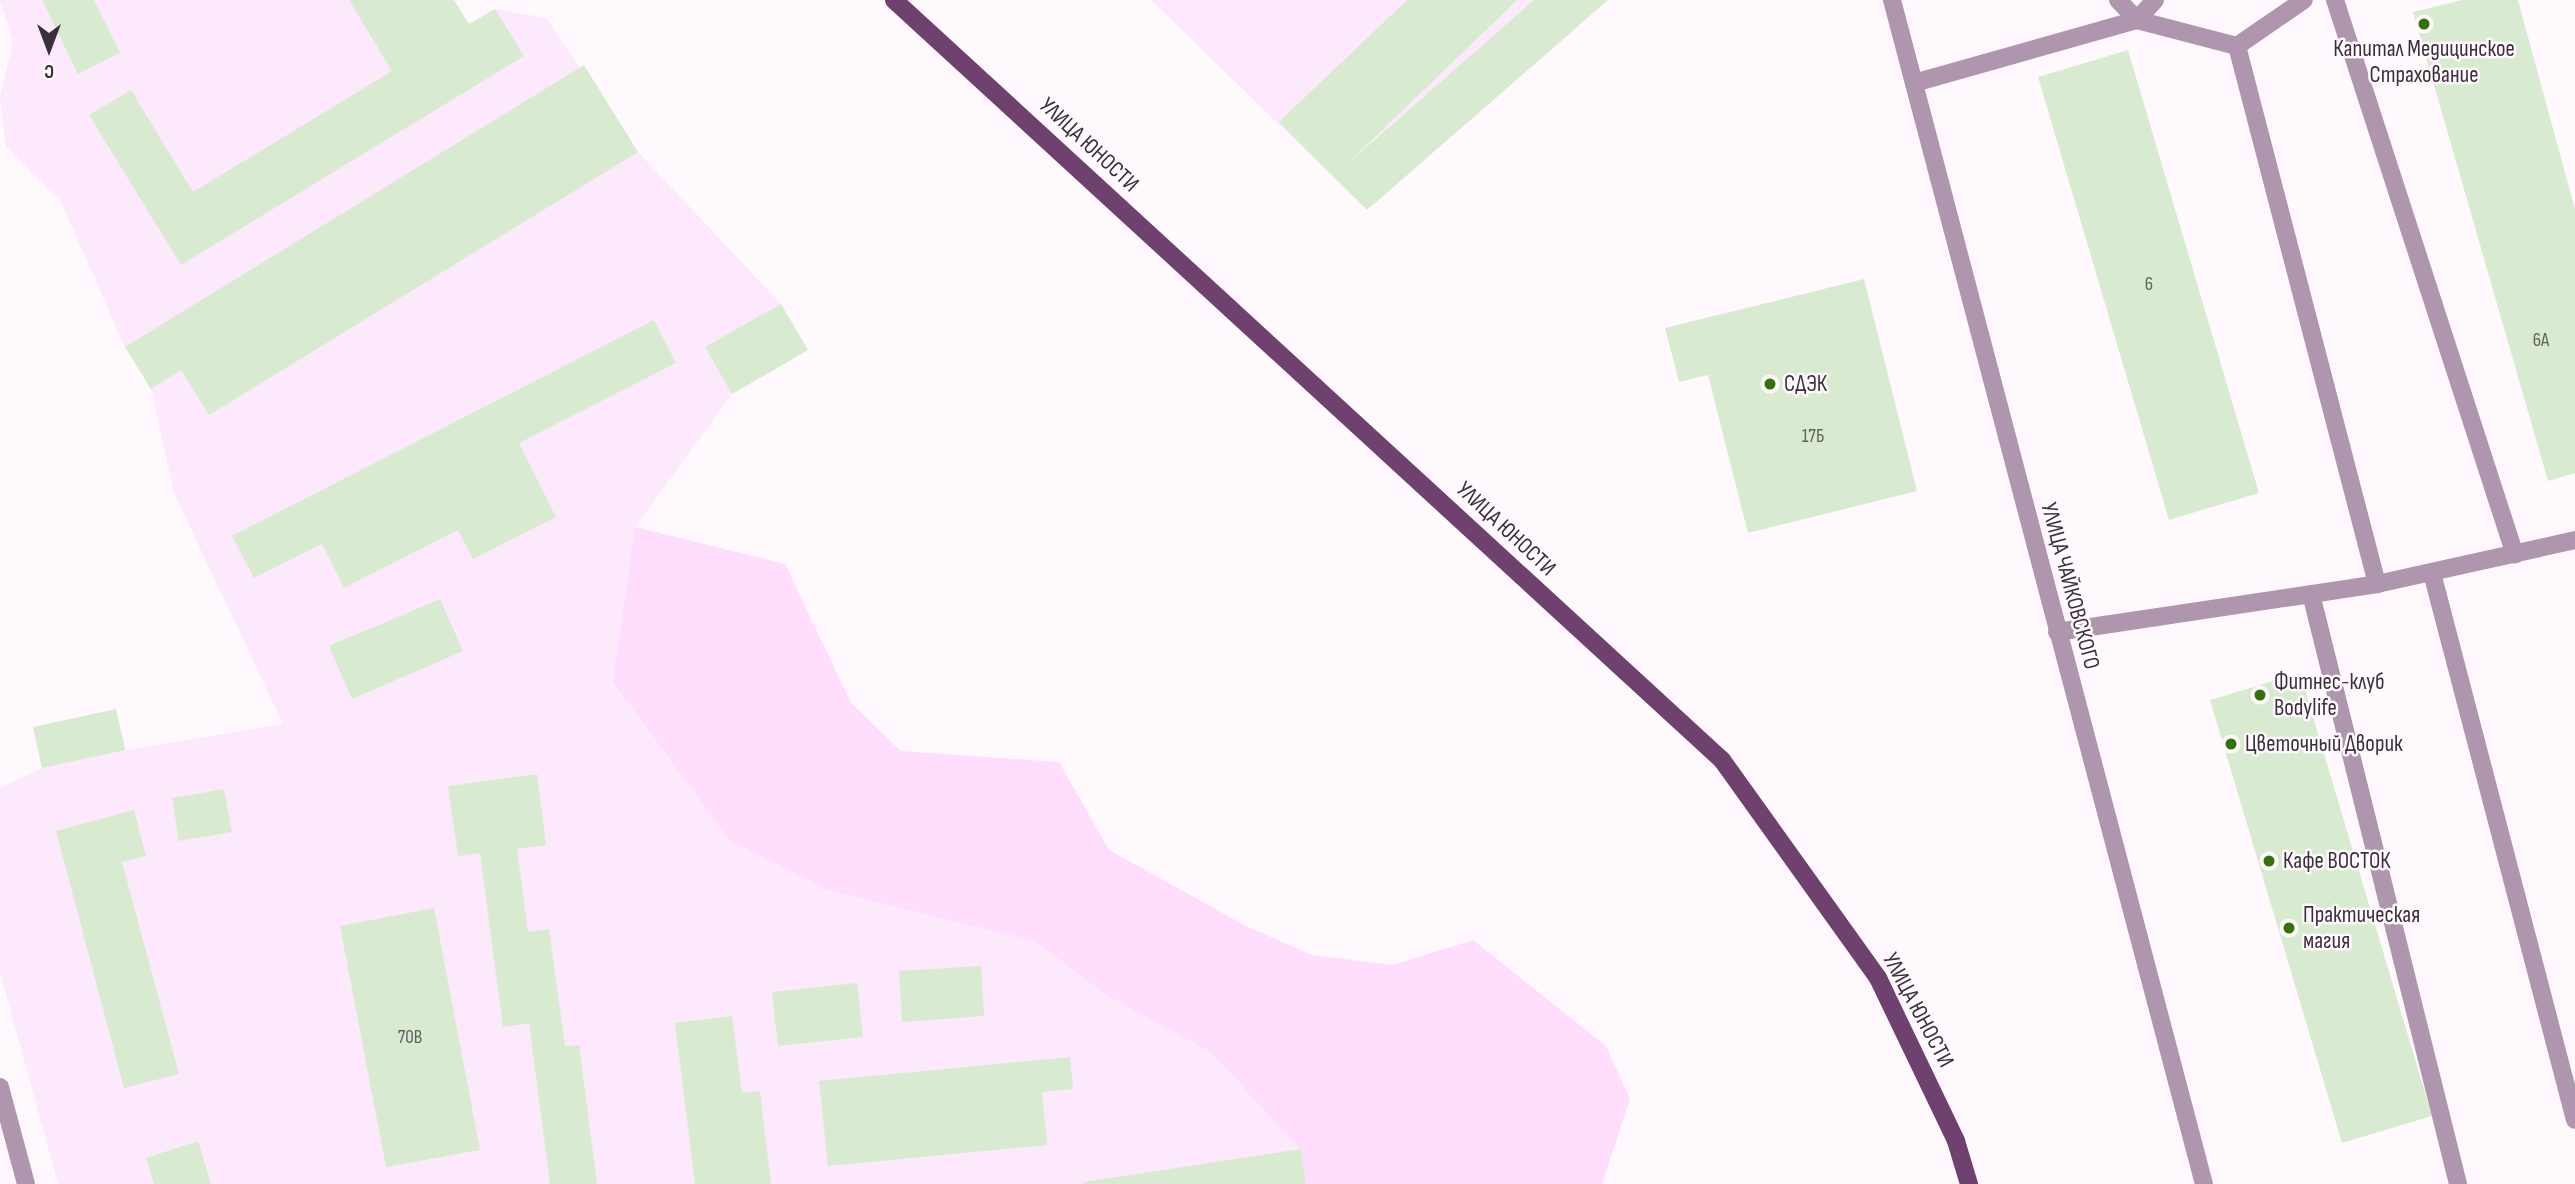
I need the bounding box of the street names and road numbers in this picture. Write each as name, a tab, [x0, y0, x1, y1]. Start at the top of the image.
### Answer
street label: УЛИЦА ЮНОСТИ	[1034, 92, 1144, 198]
street label: УЛИЦА ЮНОСТИ	[1451, 476, 1561, 582]
street label: УЛИЦА ЧАЙКОВСКОГО	[2034, 500, 2106, 672]
street label: УЛИЦА ЮНОСТИ	[1876, 948, 1960, 1072]

